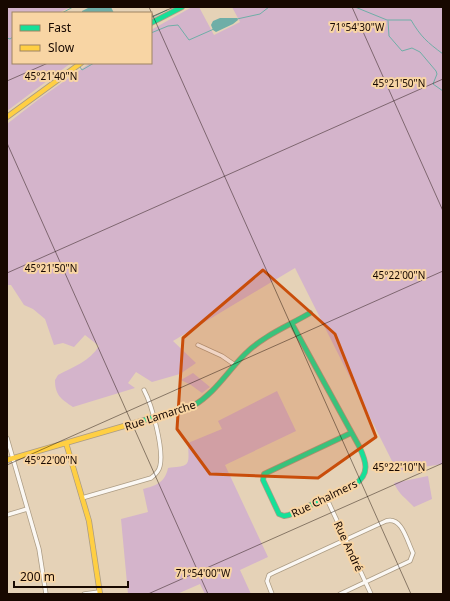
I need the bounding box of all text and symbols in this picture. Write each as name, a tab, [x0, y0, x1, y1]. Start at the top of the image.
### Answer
legend	[12, 12, 152, 64]
text: Fast	[48, 19, 72, 36]
text: 71°54'30"W	[330, 20, 385, 34]
text: Slow	[48, 39, 75, 56]
text: 45°21'40"N	[25, 69, 77, 83]
text: 45°21'50"N	[373, 76, 425, 90]
text: 45°21'50"N	[25, 261, 77, 275]
text: 45°22'00"N	[373, 268, 425, 282]
street label: Rue Lamarche	[123, 396, 197, 434]
text: 45°22'00"N	[25, 453, 77, 467]
text: 45°22'10"N	[373, 460, 425, 474]
street label: Rue Chalmers	[288, 476, 360, 520]
street label: Rue André	[331, 518, 367, 574]
scale bar	[14, 563, 128, 589]
text: 71°54'00"W	[176, 566, 231, 580]
text: 200 m	[20, 568, 55, 585]

